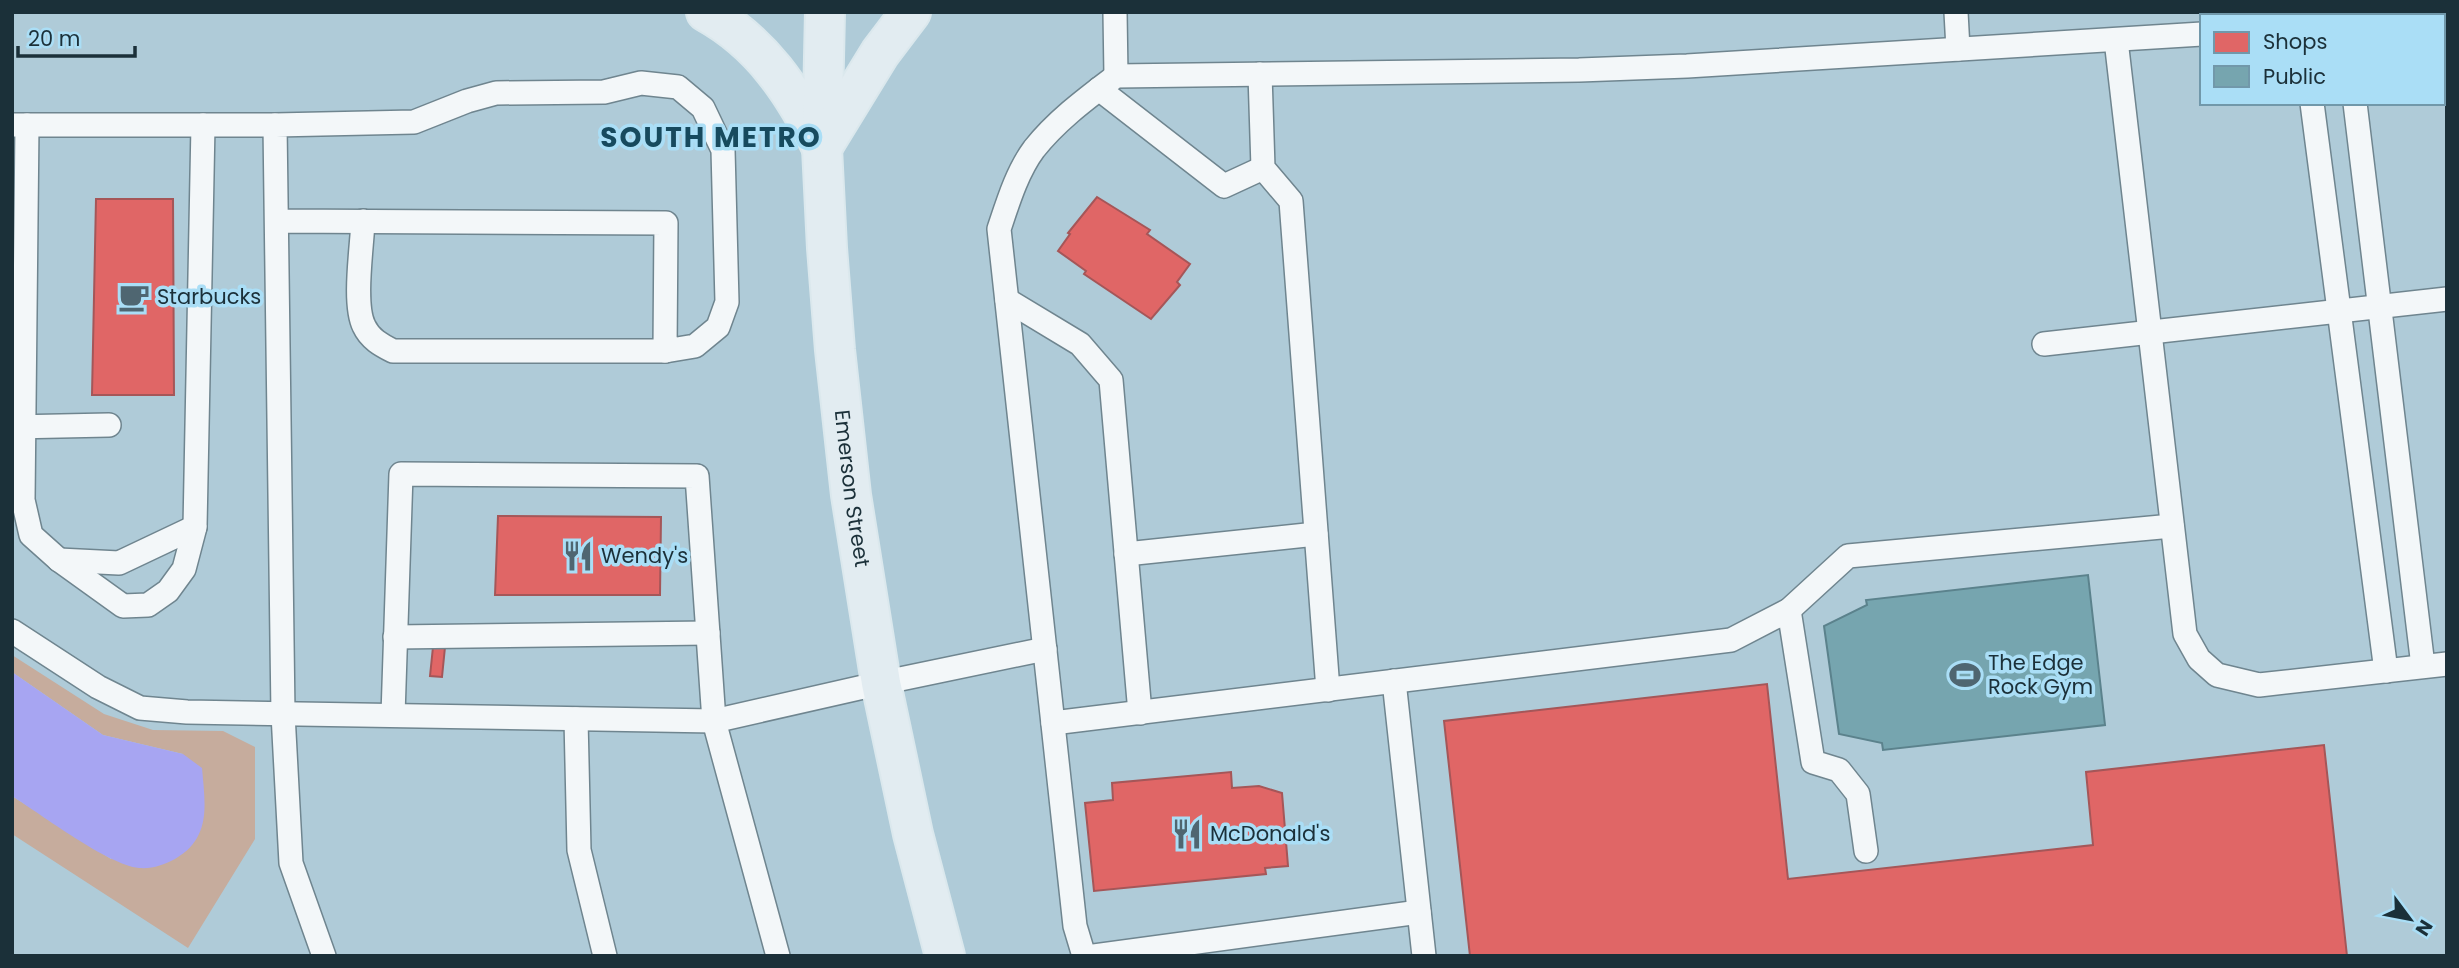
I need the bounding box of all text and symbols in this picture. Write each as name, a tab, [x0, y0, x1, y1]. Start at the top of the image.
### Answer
scale bar	[18, 14, 135, 58]
legend	[2200, 14, 2445, 105]
text: 20 m	[28, 24, 81, 53]
text: Shops	[2263, 27, 2327, 56]
text: Public	[2263, 62, 2326, 91]
district label: SOUTH METRO	[600, 118, 822, 157]
cafe icon: Starbucks	[117, 280, 151, 314]
place label: Starbucks	[157, 282, 261, 311]
street label: Emerson Street	[828, 408, 877, 569]
restaurant icon: Wendy's	[561, 539, 595, 573]
place label: Wendy's	[601, 541, 688, 570]
place label: The Edge Rock Gym	[1988, 648, 2093, 701]
sports icon: The Edge Rock Gym	[1948, 658, 1982, 692]
restaurant icon: McDonald's	[1170, 817, 1204, 851]
place label: McDonald's	[1210, 819, 1330, 848]
north arrow	[2375, 884, 2445, 954]
text: N	[2409, 915, 2439, 941]

